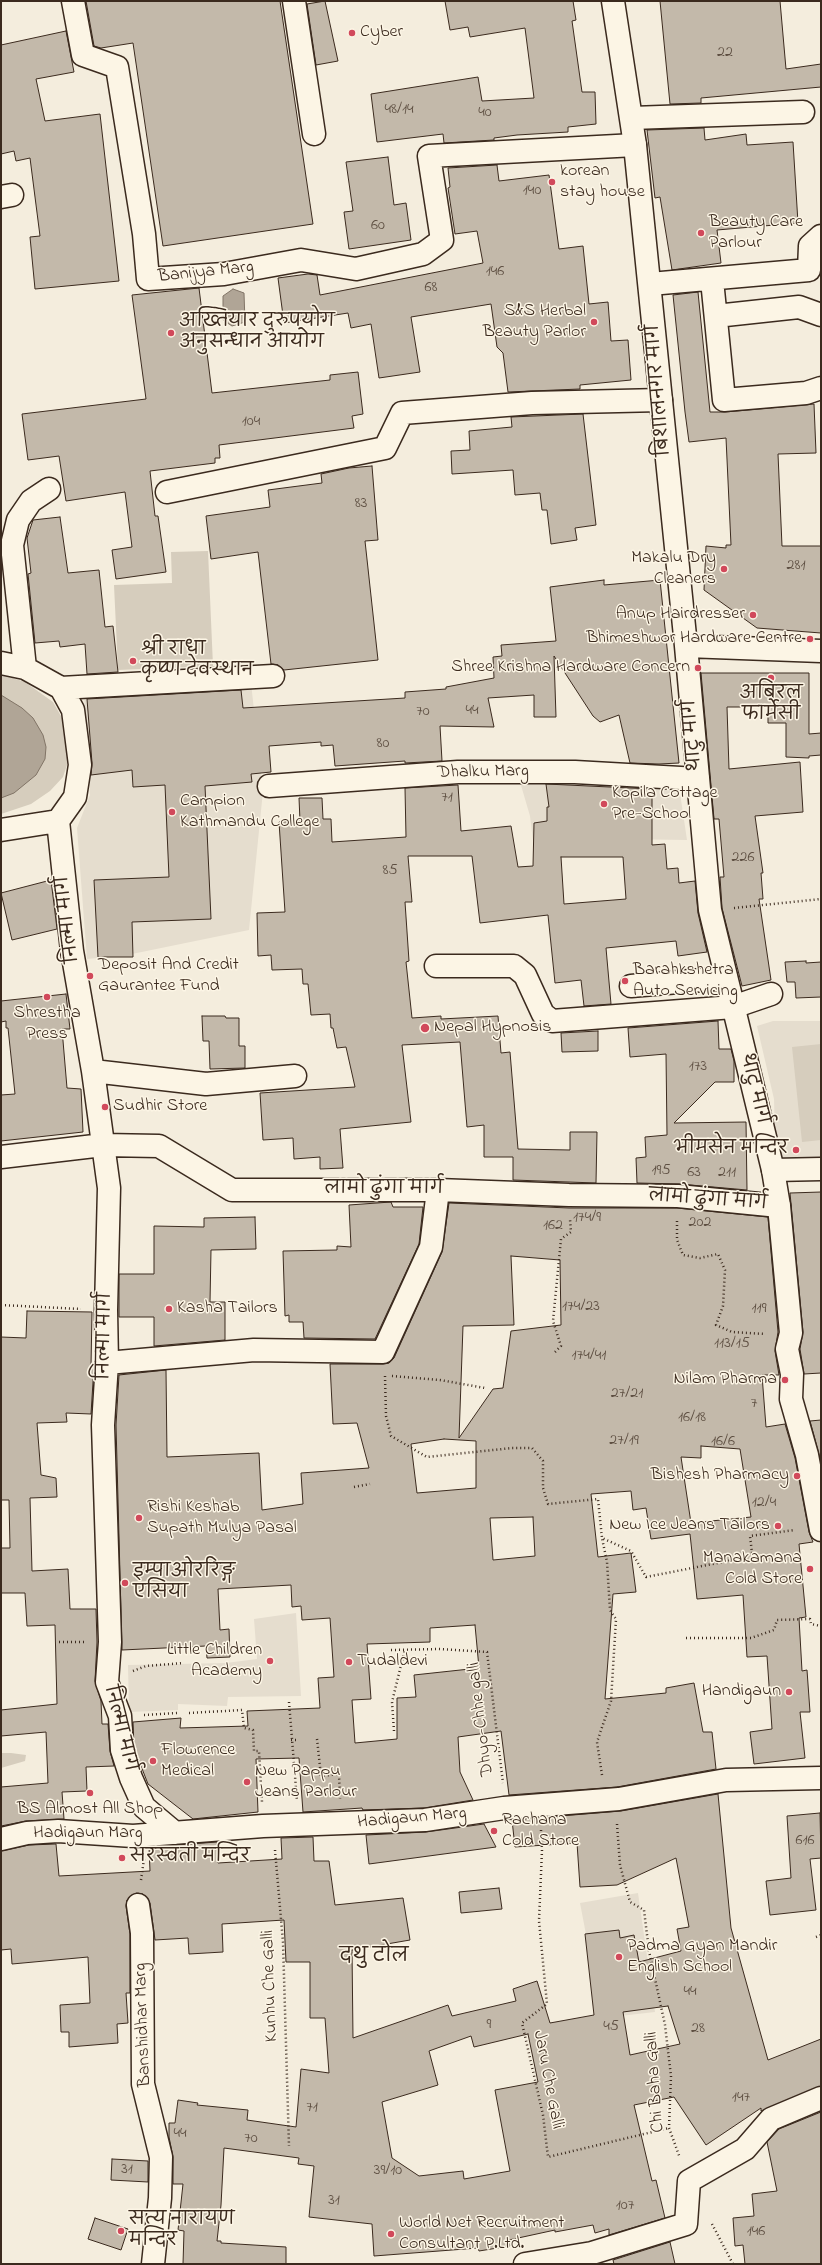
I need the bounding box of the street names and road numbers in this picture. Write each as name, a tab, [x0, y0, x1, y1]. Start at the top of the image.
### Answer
street label: Banijya Marg	[157, 257, 255, 289]
street label: बिशालनगर मार्ग	[643, 323, 677, 457]
street label: थाटु मार्ग	[680, 698, 708, 772]
street label: Dhalku Marg	[437, 761, 529, 785]
street label: निल्मा मार्ग	[53, 874, 85, 964]
street label: थाटु मार्ग	[734, 1051, 772, 1127]
street label: लामो ढुंगा मार्ग	[325, 1179, 443, 1201]
street label: लामो ढुंगा मार्ग	[648, 1186, 768, 1216]
street label: निल्मा मार्ग	[94, 1292, 118, 1380]
street label: Dhyo-Chhe galli	[464, 1661, 500, 1777]
street label: निल्मा मार्ग	[98, 1684, 140, 1774]
street label: Hadigaun Marg	[357, 1803, 467, 1835]
street label: Hadigaun Marg	[33, 1823, 143, 1845]
street label: Kunhu Che Galli	[258, 1929, 284, 2043]
street label: Banshidhar Marg	[131, 1962, 157, 2088]
street label: Jaru Che Galli	[527, 2029, 567, 2131]
street label: Chi Baha Galli	[642, 2031, 670, 2133]

